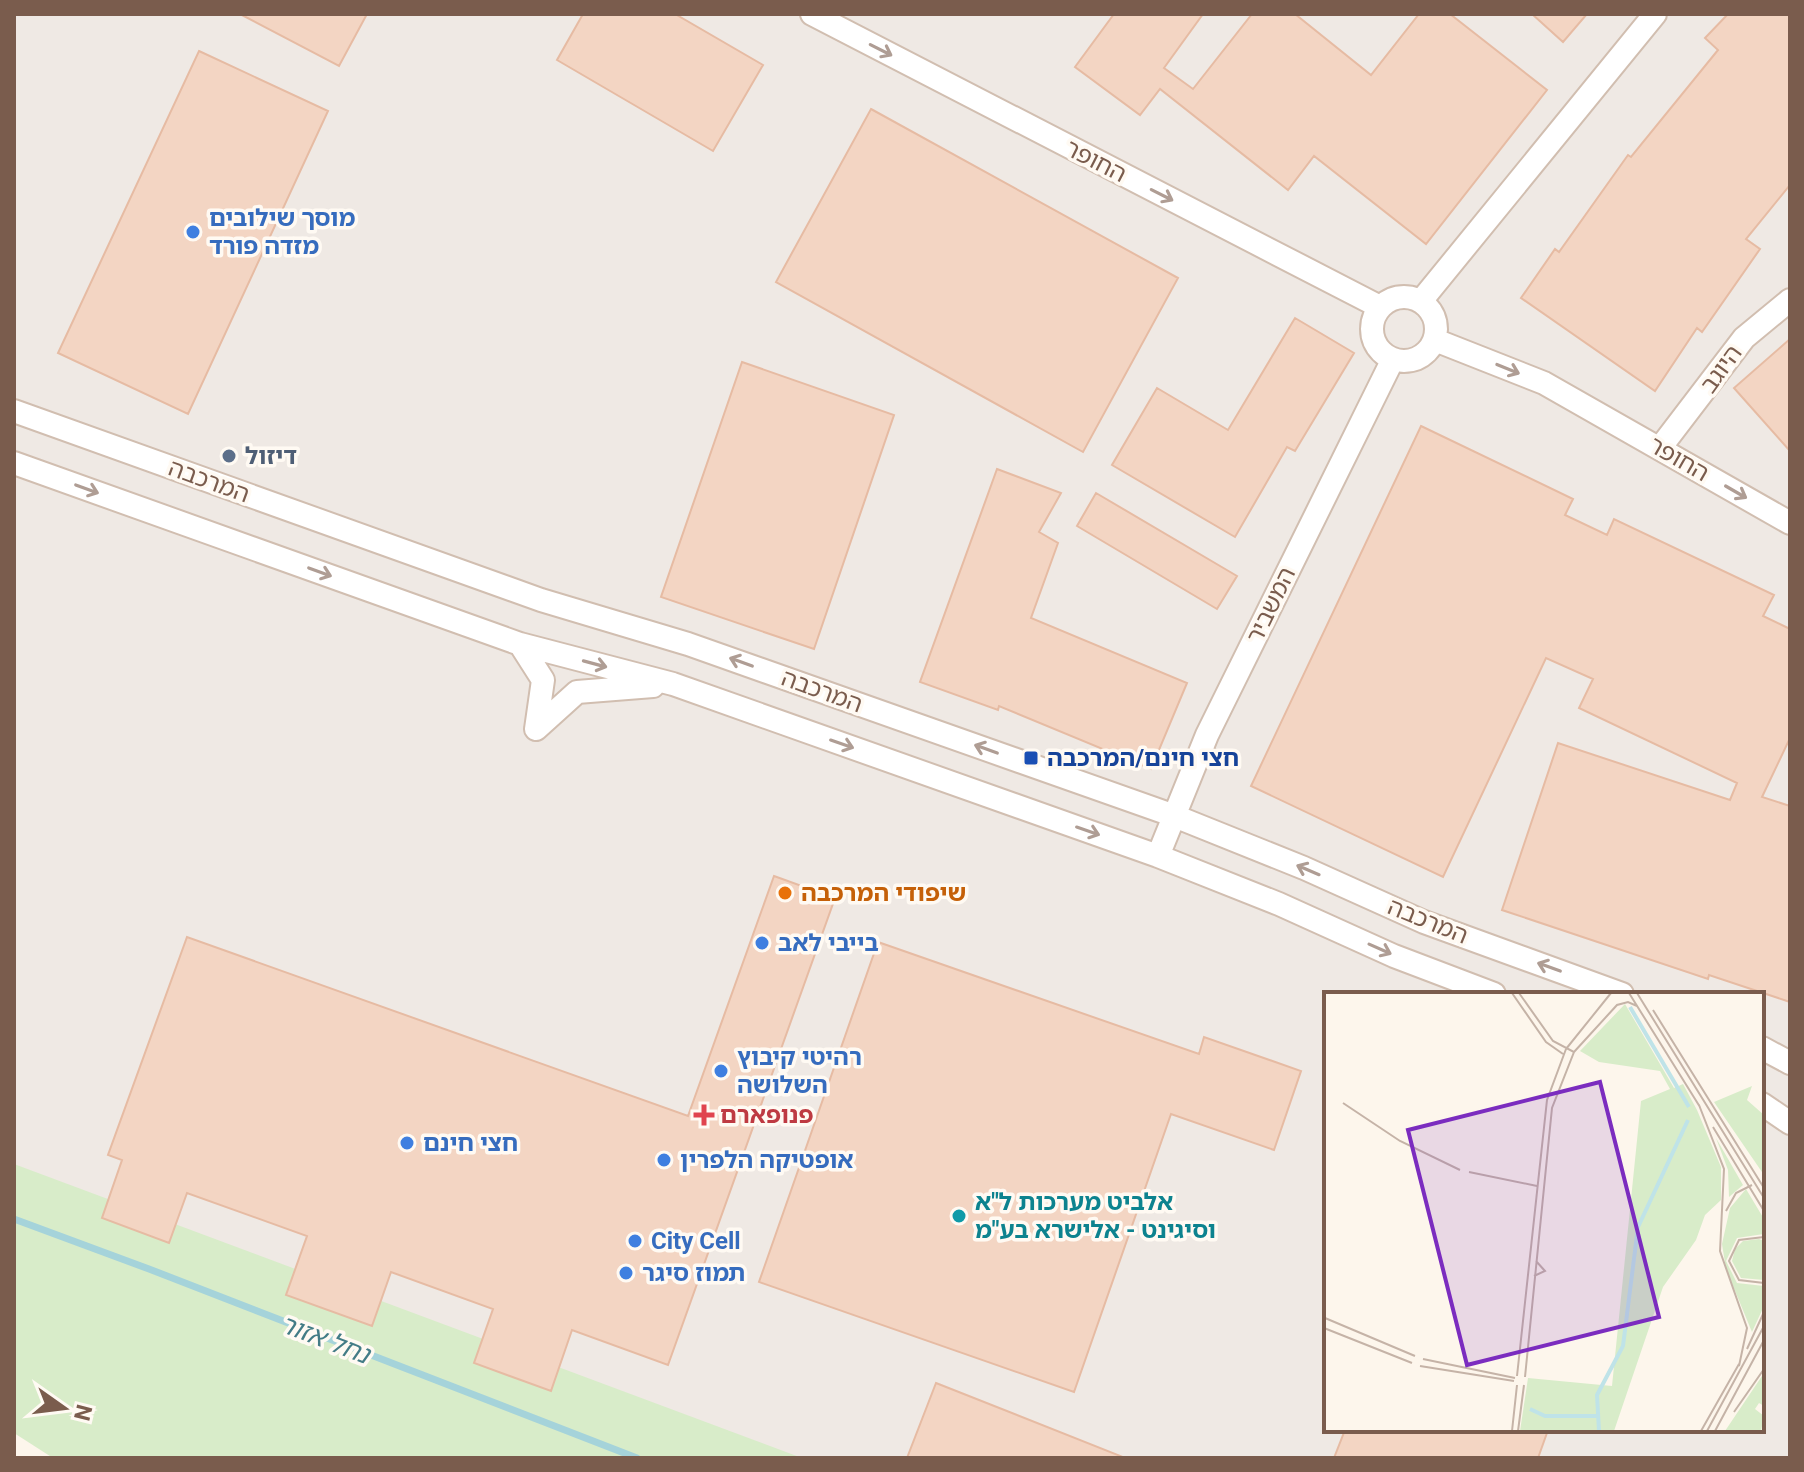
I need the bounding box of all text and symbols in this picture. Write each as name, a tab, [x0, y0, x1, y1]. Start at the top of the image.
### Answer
one-way arrow	[869, 42, 893, 58]
street label: החופר	[1061, 134, 1131, 188]
one-way arrow	[1150, 187, 1173, 203]
place label: מוסך שילובים מזדה פורד	[209, 204, 355, 260]
marker: מוסך שילובים מזדה פורד	[184, 223, 202, 241]
street label: היוגב	[1694, 340, 1748, 398]
one-way arrow	[1495, 363, 1519, 377]
street label: החופר	[1644, 431, 1714, 487]
place label: דיזול	[245, 442, 297, 470]
marker: דיזול	[220, 447, 238, 465]
street label: המרכבה	[165, 453, 253, 509]
one-way arrow	[75, 483, 99, 497]
one-way arrow	[1724, 484, 1747, 500]
street label: המשביר	[1241, 563, 1301, 647]
one-way arrow	[307, 566, 332, 581]
one-way arrow	[729, 654, 754, 669]
one-way arrow	[582, 657, 608, 672]
street label: המרכבה	[778, 663, 866, 719]
one-way arrow	[830, 738, 855, 753]
one-way arrow	[974, 741, 999, 756]
place label: חצי חינם/המרכבה	[1047, 744, 1239, 772]
marker: חצי חינם/המרכבה	[1022, 749, 1040, 767]
one-way arrow	[1075, 825, 1099, 839]
one-way arrow	[1296, 862, 1320, 877]
place label: שיפודי המרכבה	[801, 879, 966, 907]
marker: שיפודי המרכבה	[776, 884, 794, 902]
street label: המרכבה	[1384, 892, 1472, 950]
place label: בייבי לאב	[778, 929, 879, 957]
marker: בייבי לאב	[753, 934, 771, 952]
one-way arrow	[1368, 943, 1392, 958]
one-way arrow	[1537, 959, 1562, 974]
inset map	[1324, 992, 1764, 1432]
place label: רהיטי קיבוץ השלושה	[737, 1043, 862, 1099]
marker: רהיטי קיבוץ השלושה	[712, 1062, 730, 1080]
place label: פנופארם	[720, 1101, 814, 1129]
marker: פנופארם	[695, 1106, 713, 1124]
place label: חצי חינם	[423, 1129, 518, 1157]
marker: חצי חינם	[398, 1134, 416, 1152]
place label: אופטיקה הלפרין	[680, 1146, 854, 1174]
marker: אופטיקה הלפרין	[655, 1151, 673, 1169]
place label: אלביט מערכות ל"א וסיגינט - אלישרא בע"מ	[975, 1188, 1216, 1244]
marker: אלביט מערכות ל"א וסיגינט - אלישרא בע"מ	[950, 1207, 968, 1225]
place label: City Cell	[651, 1227, 741, 1255]
marker: City Cell	[626, 1232, 644, 1250]
place label: תמוז סיגר	[642, 1259, 745, 1287]
marker: תמוז סיגר	[617, 1264, 635, 1282]
water label: נחל אזור	[276, 1308, 376, 1370]
north arrow	[24, 1368, 104, 1448]
text: N	[69, 1402, 97, 1423]

